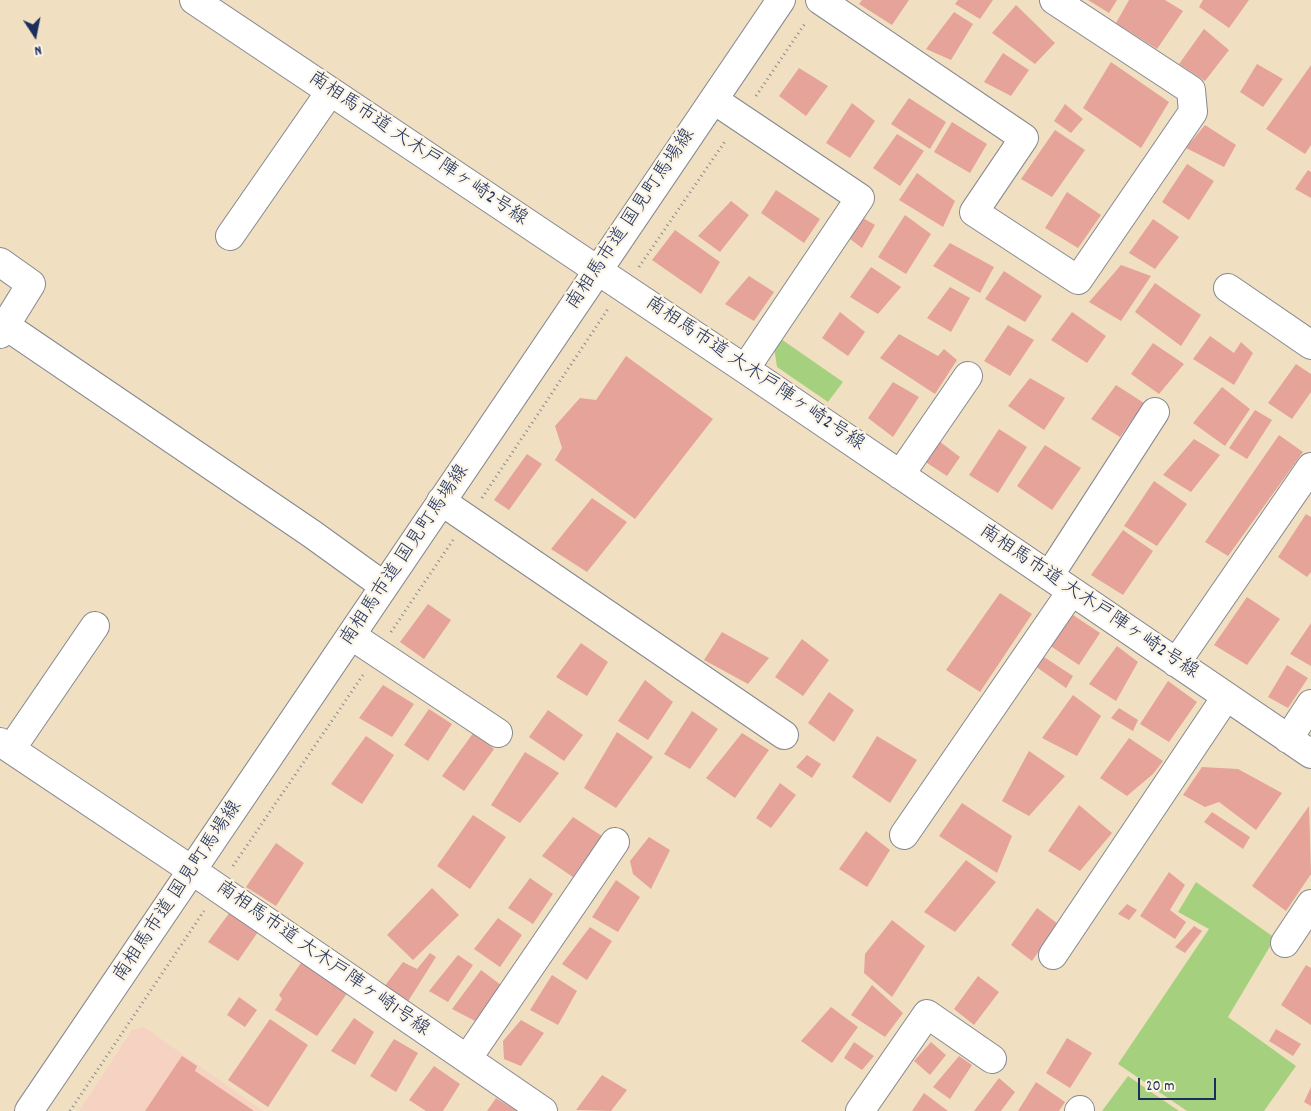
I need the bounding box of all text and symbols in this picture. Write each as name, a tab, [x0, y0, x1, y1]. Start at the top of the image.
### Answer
north arrow	[10, 10, 60, 60]
text: N	[33, 39, 43, 60]
street label: 南相馬市道 大木戸陣ヶ崎2号線	[303, 68, 531, 232]
street label: 南相馬市道 国見町馬場線	[563, 125, 701, 315]
street label: 南相馬市道 大木戸陣ヶ崎2号線	[640, 293, 868, 457]
street label: 南相馬市道 国見町馬場線	[337, 461, 475, 651]
street label: 南相馬市道 大木戸陣ヶ崎2号線	[974, 521, 1202, 685]
street label: 南相馬市道 国見町馬場線	[110, 797, 248, 987]
street label: 南相馬市道 大木戸陣ヶ崎1号線	[211, 877, 433, 1043]
scale bar	[1141, 1068, 1218, 1100]
text: 20 m	[1146, 1076, 1174, 1098]

